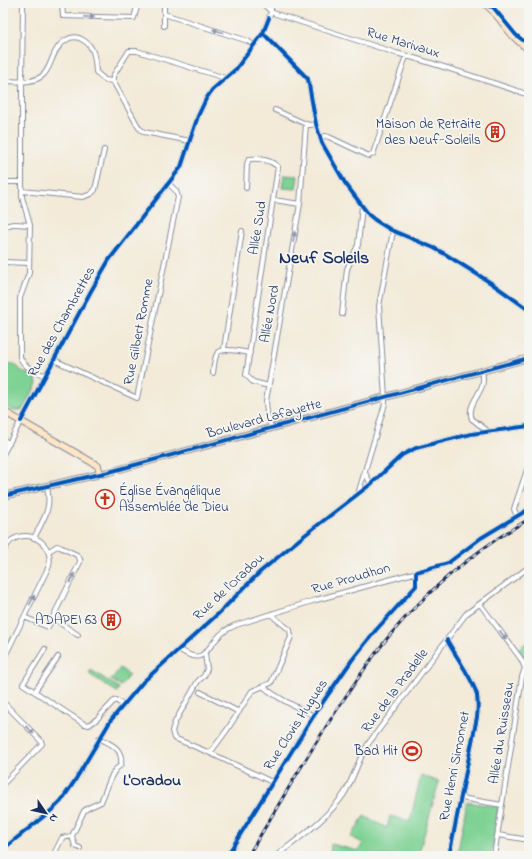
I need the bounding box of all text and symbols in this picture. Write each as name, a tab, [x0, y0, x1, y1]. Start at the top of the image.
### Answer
one-way arrow	[83, 13, 95, 20]
street label: Rue Marivaux	[364, 22, 442, 64]
one-way arrow	[211, 28, 223, 34]
place label: Maison de Retraite des Neuf-Soleils	[376, 114, 482, 151]
building icon: Maison de Retraite des Neuf-Soleils	[484, 121, 506, 143]
street label: Allée Sud	[243, 199, 273, 256]
one-way arrow	[292, 231, 298, 243]
district label: Neuf Soleils	[279, 246, 369, 272]
street label: Rue des Chambrettes	[23, 263, 101, 381]
street label: Rue Gilbert Romme	[118, 276, 160, 387]
street label: Allée Nord	[255, 283, 285, 345]
street label: Boulevard Lafayette	[203, 393, 325, 446]
place label: Église Évangélique Assemblée de Dieu	[119, 481, 229, 518]
church icon: Église Évangélique Assemblée de Dieu	[94, 488, 116, 510]
street label: Rue de l'Oradou	[189, 548, 270, 626]
street label: Rue Proudhon	[309, 558, 393, 600]
one-way arrow	[69, 573, 75, 584]
one-way arrow	[29, 594, 35, 605]
building icon: ADAPEI 63	[100, 609, 122, 631]
place label: ADAPEI 63	[35, 610, 97, 631]
one-way arrow	[499, 630, 508, 641]
street label: Rue de la Pradelle	[356, 644, 434, 738]
street label: Rue Clovis Hugues	[259, 675, 334, 775]
street label: Allée du Ruisseau	[484, 680, 520, 786]
street label: Rue Henri Simonnet	[434, 709, 476, 823]
one-way arrow	[26, 725, 35, 734]
sports icon: Bad Hit	[401, 740, 423, 762]
place label: Bad Hit	[353, 741, 398, 762]
district label: L'Oradou	[123, 769, 181, 793]
north arrow	[26, 793, 66, 833]
text: N	[45, 810, 62, 826]

